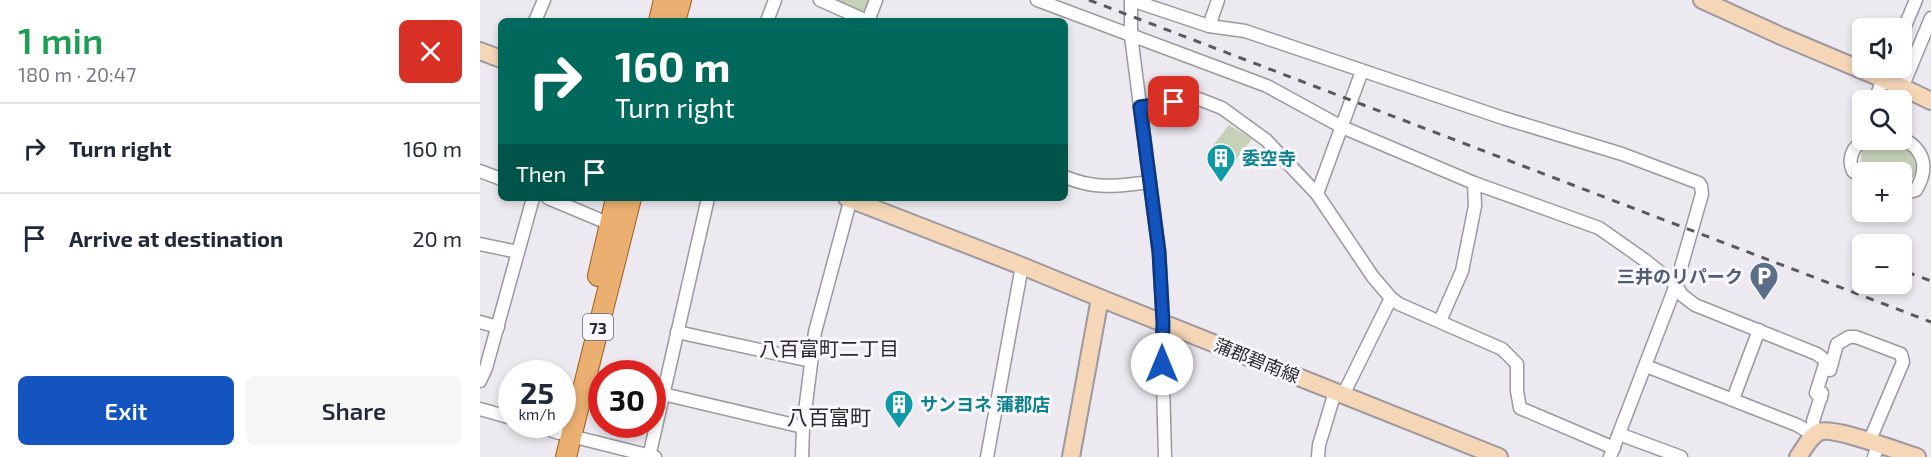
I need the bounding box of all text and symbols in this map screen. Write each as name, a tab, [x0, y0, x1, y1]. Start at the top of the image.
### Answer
text: 1 min	[18, 18, 103, 61]
map controls	[1852, 18, 1912, 294]
button: sound	[1852, 18, 1912, 78]
button: close	[399, 20, 462, 83]
text: 160 m	[615, 40, 731, 90]
icon: right	[516, 42, 594, 120]
text: 180 m · 20:47	[18, 62, 136, 86]
pin	[1148, 76, 1199, 127]
icon: arrive	[1157, 85, 1190, 118]
button: search	[1852, 90, 1912, 150]
text: Turn right	[615, 91, 735, 123]
icon: right	[18, 132, 51, 165]
text: Turn right	[69, 135, 171, 161]
text: 160 m	[403, 135, 462, 161]
building icon: 委空寺	[1205, 142, 1237, 184]
place label: 委空寺	[1242, 147, 1296, 169]
icon: arrive	[578, 156, 611, 189]
text: Then	[516, 160, 566, 186]
button: +	[1852, 162, 1912, 222]
icon: arrive	[18, 222, 51, 255]
text: Arrive at destination	[69, 225, 283, 251]
text: 20 m	[412, 225, 462, 251]
button: −	[1852, 234, 1912, 294]
parking icon: 三井のリパーク	[1748, 260, 1780, 302]
place label: 三井のリパーク	[1617, 265, 1743, 287]
road number: 73	[583, 314, 613, 340]
position arrow	[1130, 332, 1194, 396]
street label: 蒲郡碧南線	[1211, 333, 1303, 387]
district label: 八百富町二丁目	[759, 336, 899, 360]
speed limit sign: 30	[588, 360, 666, 438]
text: 25	[520, 374, 554, 410]
button: Exit	[18, 376, 234, 445]
button: Share	[246, 376, 462, 445]
building icon: サンヨネ 蒲郡店	[883, 388, 915, 430]
place label: サンヨネ 蒲郡店	[920, 393, 1050, 415]
district label: 八百富町	[787, 404, 871, 429]
text: km/h	[518, 405, 556, 423]

